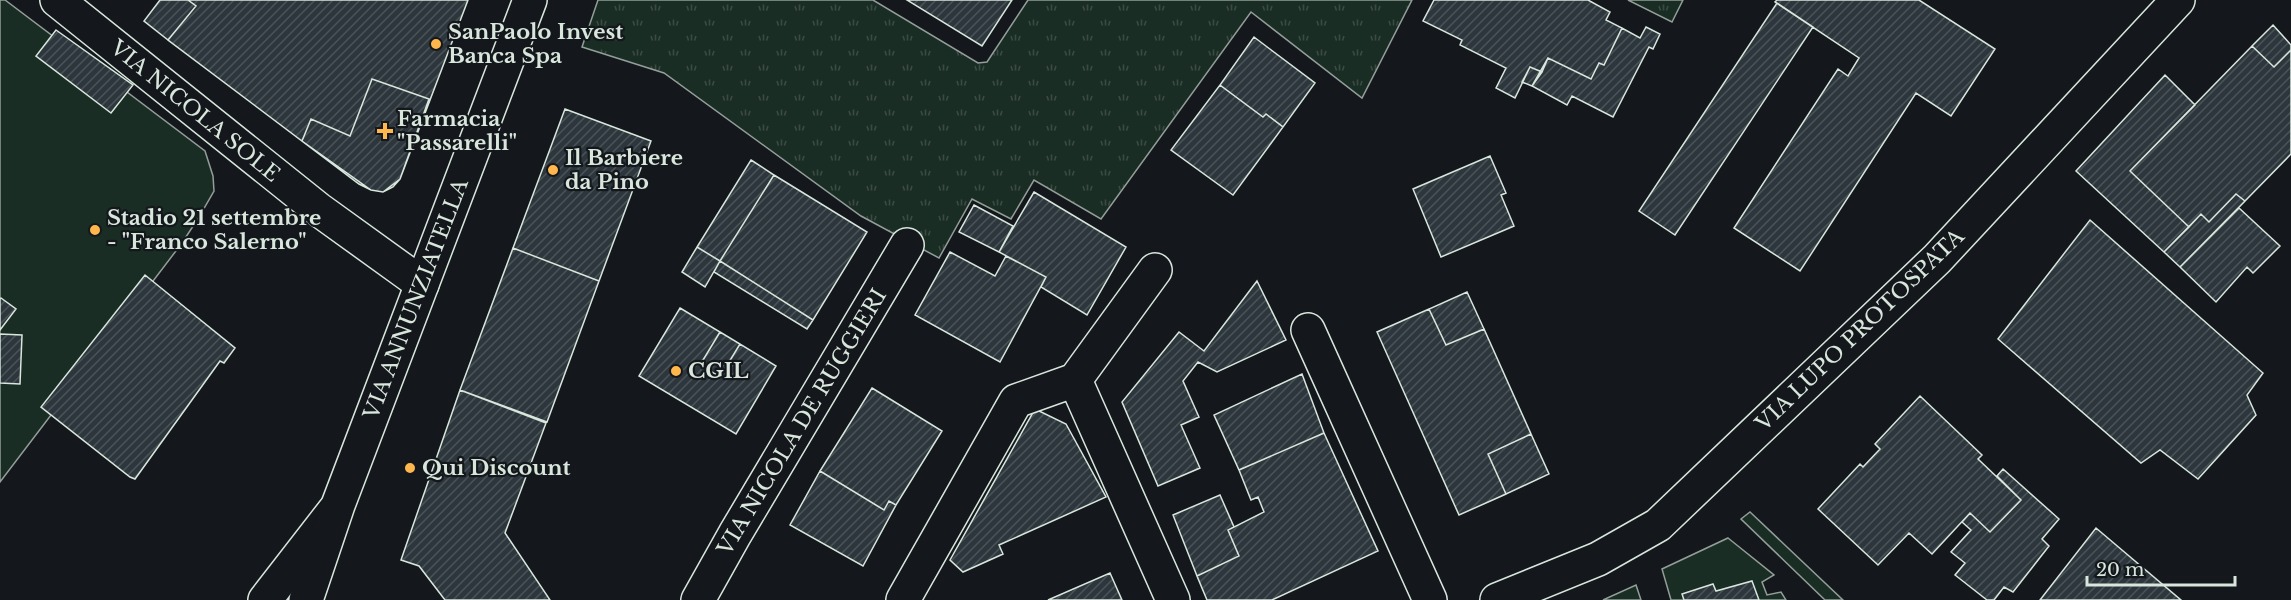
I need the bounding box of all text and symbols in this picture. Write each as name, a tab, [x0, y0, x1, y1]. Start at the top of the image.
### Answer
place label: SanPaolo Invest Banca Spa	[448, 19, 623, 69]
street label: VIA NICOLA SOLE	[104, 34, 285, 187]
marker: SanPaolo Invest Banca Spa	[429, 37, 443, 51]
place label: Farmacia "Passarelli"	[397, 106, 517, 156]
marker: Farmacia "Passarelli"	[378, 124, 392, 138]
place label: Il Barbiere da Pino	[565, 145, 683, 195]
marker: Il Barbiere da Pino	[546, 163, 560, 177]
street label: VIA ANNUNZIATELLA	[358, 174, 474, 424]
place label: Stadio 21 settembre - "Franco Salerno"	[107, 205, 321, 255]
marker: Stadio 21 settembre - "Franco Salerno"	[88, 223, 102, 237]
street label: VIA LUPO PROTOSPATA	[1750, 223, 1970, 437]
street label: VIA NICOLA DE RUGGIERI	[711, 284, 892, 561]
place label: CGIL	[688, 358, 749, 384]
marker: CGIL	[669, 364, 683, 378]
place label: Qui Discount	[422, 455, 571, 481]
marker: Qui Discount	[403, 461, 417, 475]
scale bar	[2087, 549, 2236, 587]
text: 20 m	[2096, 559, 2144, 581]

